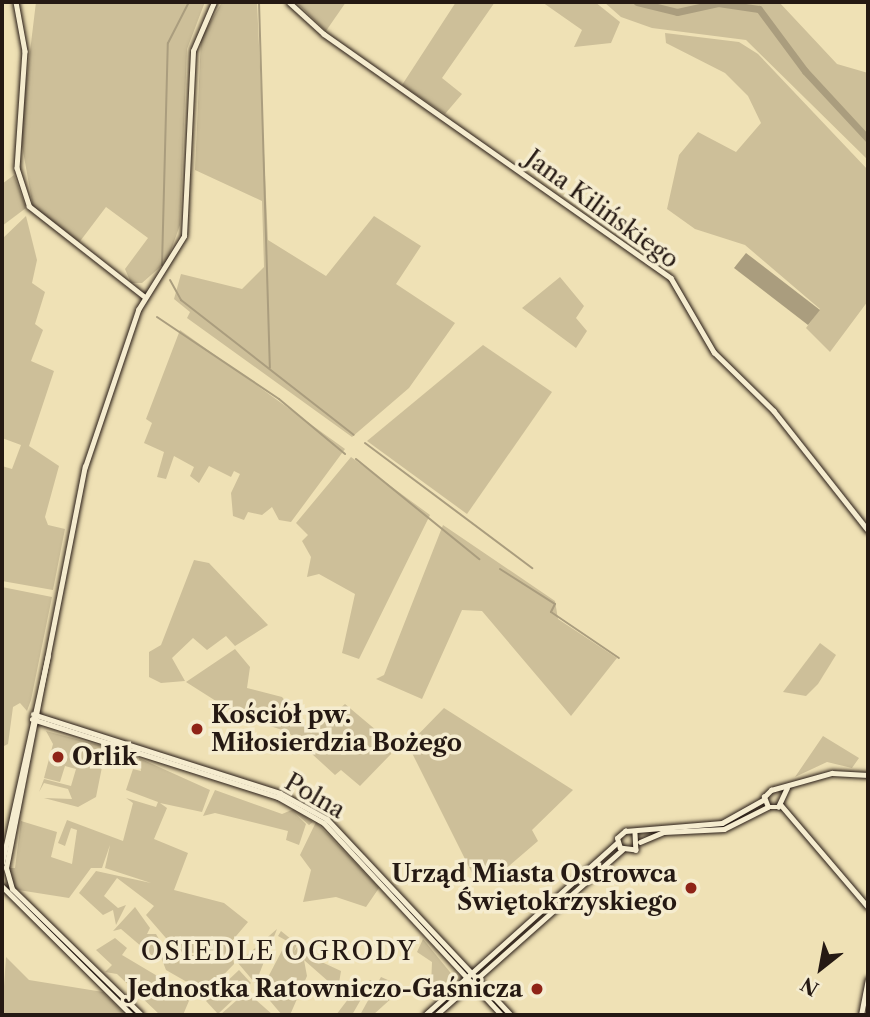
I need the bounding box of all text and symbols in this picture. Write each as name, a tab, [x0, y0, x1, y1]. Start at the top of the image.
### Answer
street label: Jana Kilińskiego	[520, 144, 684, 274]
place label: Kościół pw. Miłosierdzia Bożego	[211, 701, 462, 757]
marker: Kościół pw. Miłosierdzia Bożego	[189, 721, 205, 737]
place label: Orlik	[72, 743, 137, 771]
marker: Orlik	[50, 749, 66, 765]
street label: Polna	[280, 767, 350, 825]
place label: Urząd Miasta Ostrowca Świętokrzyskiego	[392, 860, 677, 916]
marker: Urząd Miasta Ostrowca Świętokrzyskiego	[683, 880, 699, 896]
north arrow	[786, 933, 856, 1003]
district label: OSIEDLE OGRODY	[142, 936, 416, 968]
text: N	[797, 972, 823, 1001]
place label: Jednostka Ratowniczo-Gaśnicza	[128, 975, 523, 1003]
marker: Jednostka Ratowniczo-Gaśnicza	[529, 981, 545, 997]

